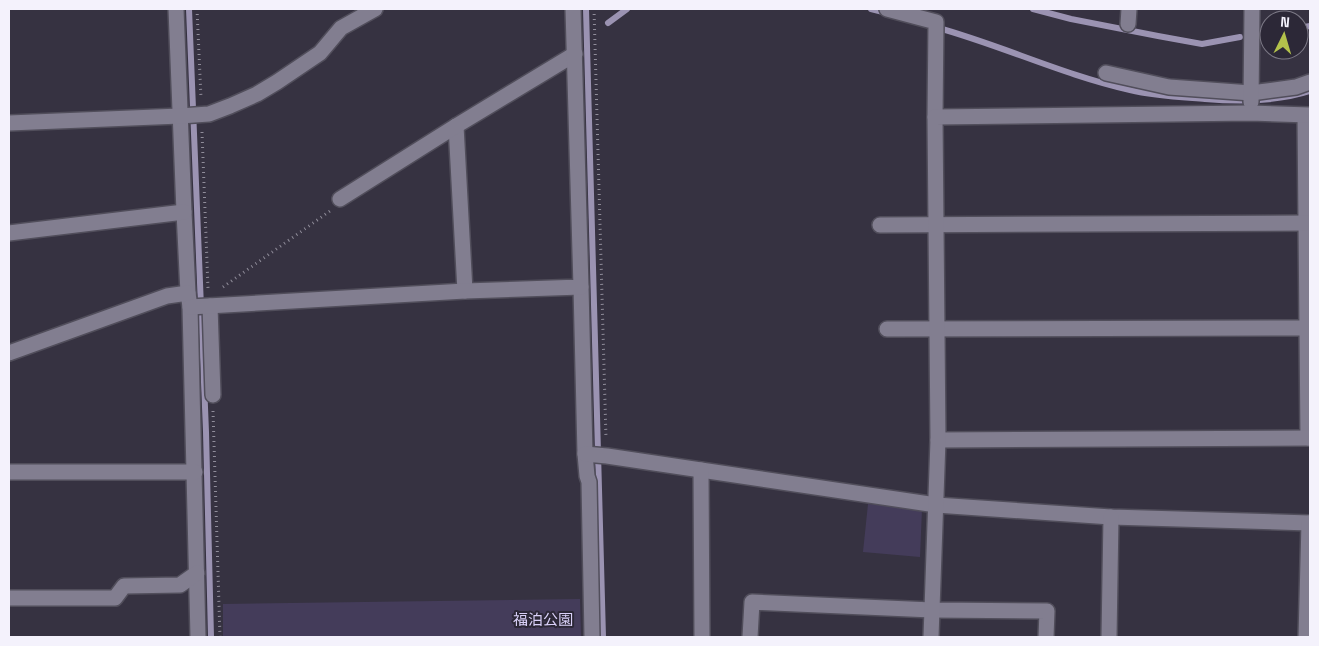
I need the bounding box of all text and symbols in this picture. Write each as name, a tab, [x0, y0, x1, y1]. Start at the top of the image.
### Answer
north arrow	[1259, 10, 1309, 60]
text: N	[1280, 13, 1291, 31]
park label: 福泊公園	[513, 610, 573, 629]

